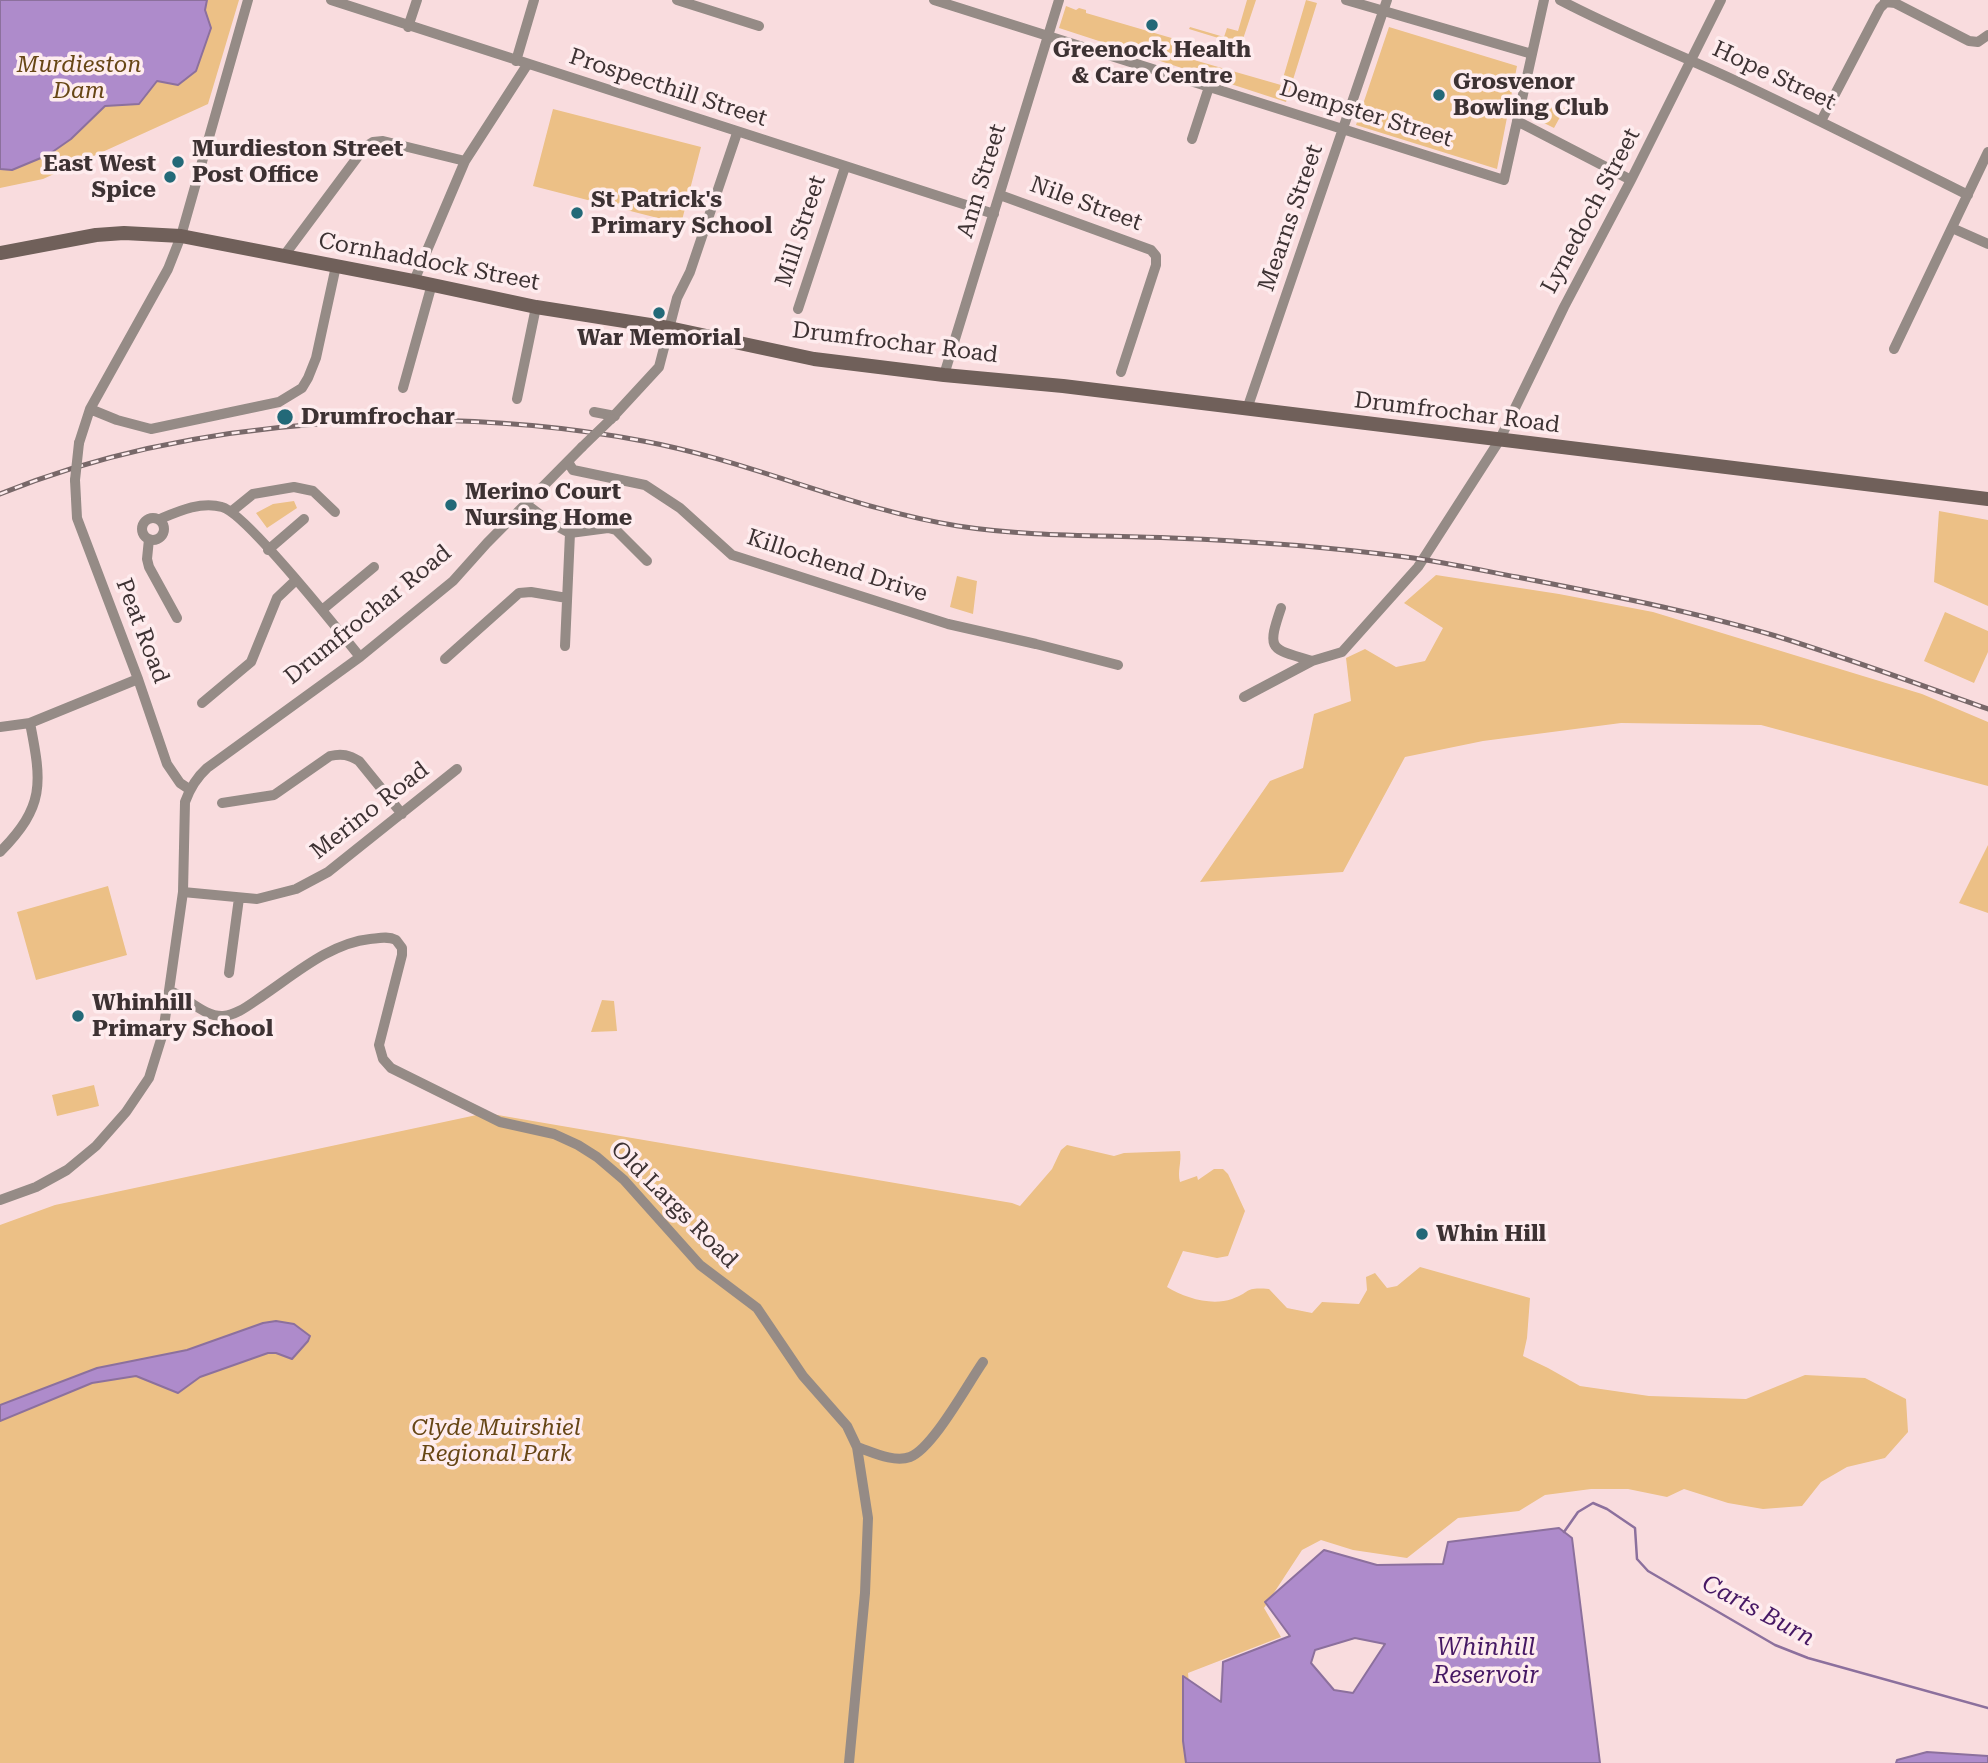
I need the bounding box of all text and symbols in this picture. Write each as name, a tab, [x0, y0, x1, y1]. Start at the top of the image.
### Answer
marker: Greenock Health & Care Centre	[1144, 17, 1160, 33]
street label: Hope Street	[1708, 35, 1840, 117]
place label: Greenock Health & Care Centre	[1053, 36, 1251, 90]
street label: Prospecthill Street	[566, 43, 770, 133]
park label: Murdieston Dam	[17, 51, 141, 105]
place label: Grosvenor Bowling Club	[1453, 68, 1609, 122]
street label: Dempster Street	[1276, 75, 1456, 153]
marker: Grosvenor Bowling Club	[1431, 87, 1447, 103]
street label: Ann Street	[952, 121, 1012, 241]
street label: Lynedoch Street	[1536, 124, 1646, 298]
place label: Murdieston Street Post Office	[192, 135, 403, 189]
street label: Mearns Street	[1253, 141, 1329, 295]
place label: East West Spice	[43, 150, 156, 204]
marker: Murdieston Street Post Office	[170, 154, 186, 170]
marker: East West Spice	[162, 169, 178, 185]
street label: Nile Street	[1026, 171, 1146, 237]
street label: Mill Street	[770, 172, 832, 290]
place label: St Patrick's Primary School	[591, 186, 772, 240]
marker: St Patrick's Primary School	[569, 205, 585, 221]
street label: Cornhaddock Street	[316, 227, 542, 297]
marker: War Memorial	[651, 305, 667, 321]
street label: Drumfrochar Road	[791, 317, 999, 369]
place label: War Memorial	[577, 324, 741, 352]
street label: Drumfrochar Road	[1353, 387, 1561, 439]
place label: Drumfrochar	[301, 403, 455, 431]
marker: Drumfrochar	[275, 407, 295, 427]
place label: Merino Court Nursing Home	[465, 478, 632, 532]
marker: Merino Court Nursing Home	[443, 497, 459, 513]
street label: Killochend Drive	[743, 524, 931, 608]
street label: Drumfrochar Road	[279, 539, 457, 691]
street label: Peat Road	[109, 575, 175, 687]
street label: Merino Road	[305, 756, 435, 866]
place label: Whinhill Primary School	[92, 989, 273, 1043]
marker: Whinhill Primary School	[70, 1008, 86, 1024]
street label: Old Largs Road	[605, 1136, 743, 1274]
place label: Whin Hill	[1436, 1220, 1546, 1248]
marker: Whin Hill	[1414, 1226, 1430, 1242]
park label: Clyde Muirshiel Regional Park	[411, 1414, 581, 1468]
water label: Carts Burn	[1697, 1569, 1819, 1653]
water label: Whinhill Reservoir	[1433, 1634, 1539, 1690]

